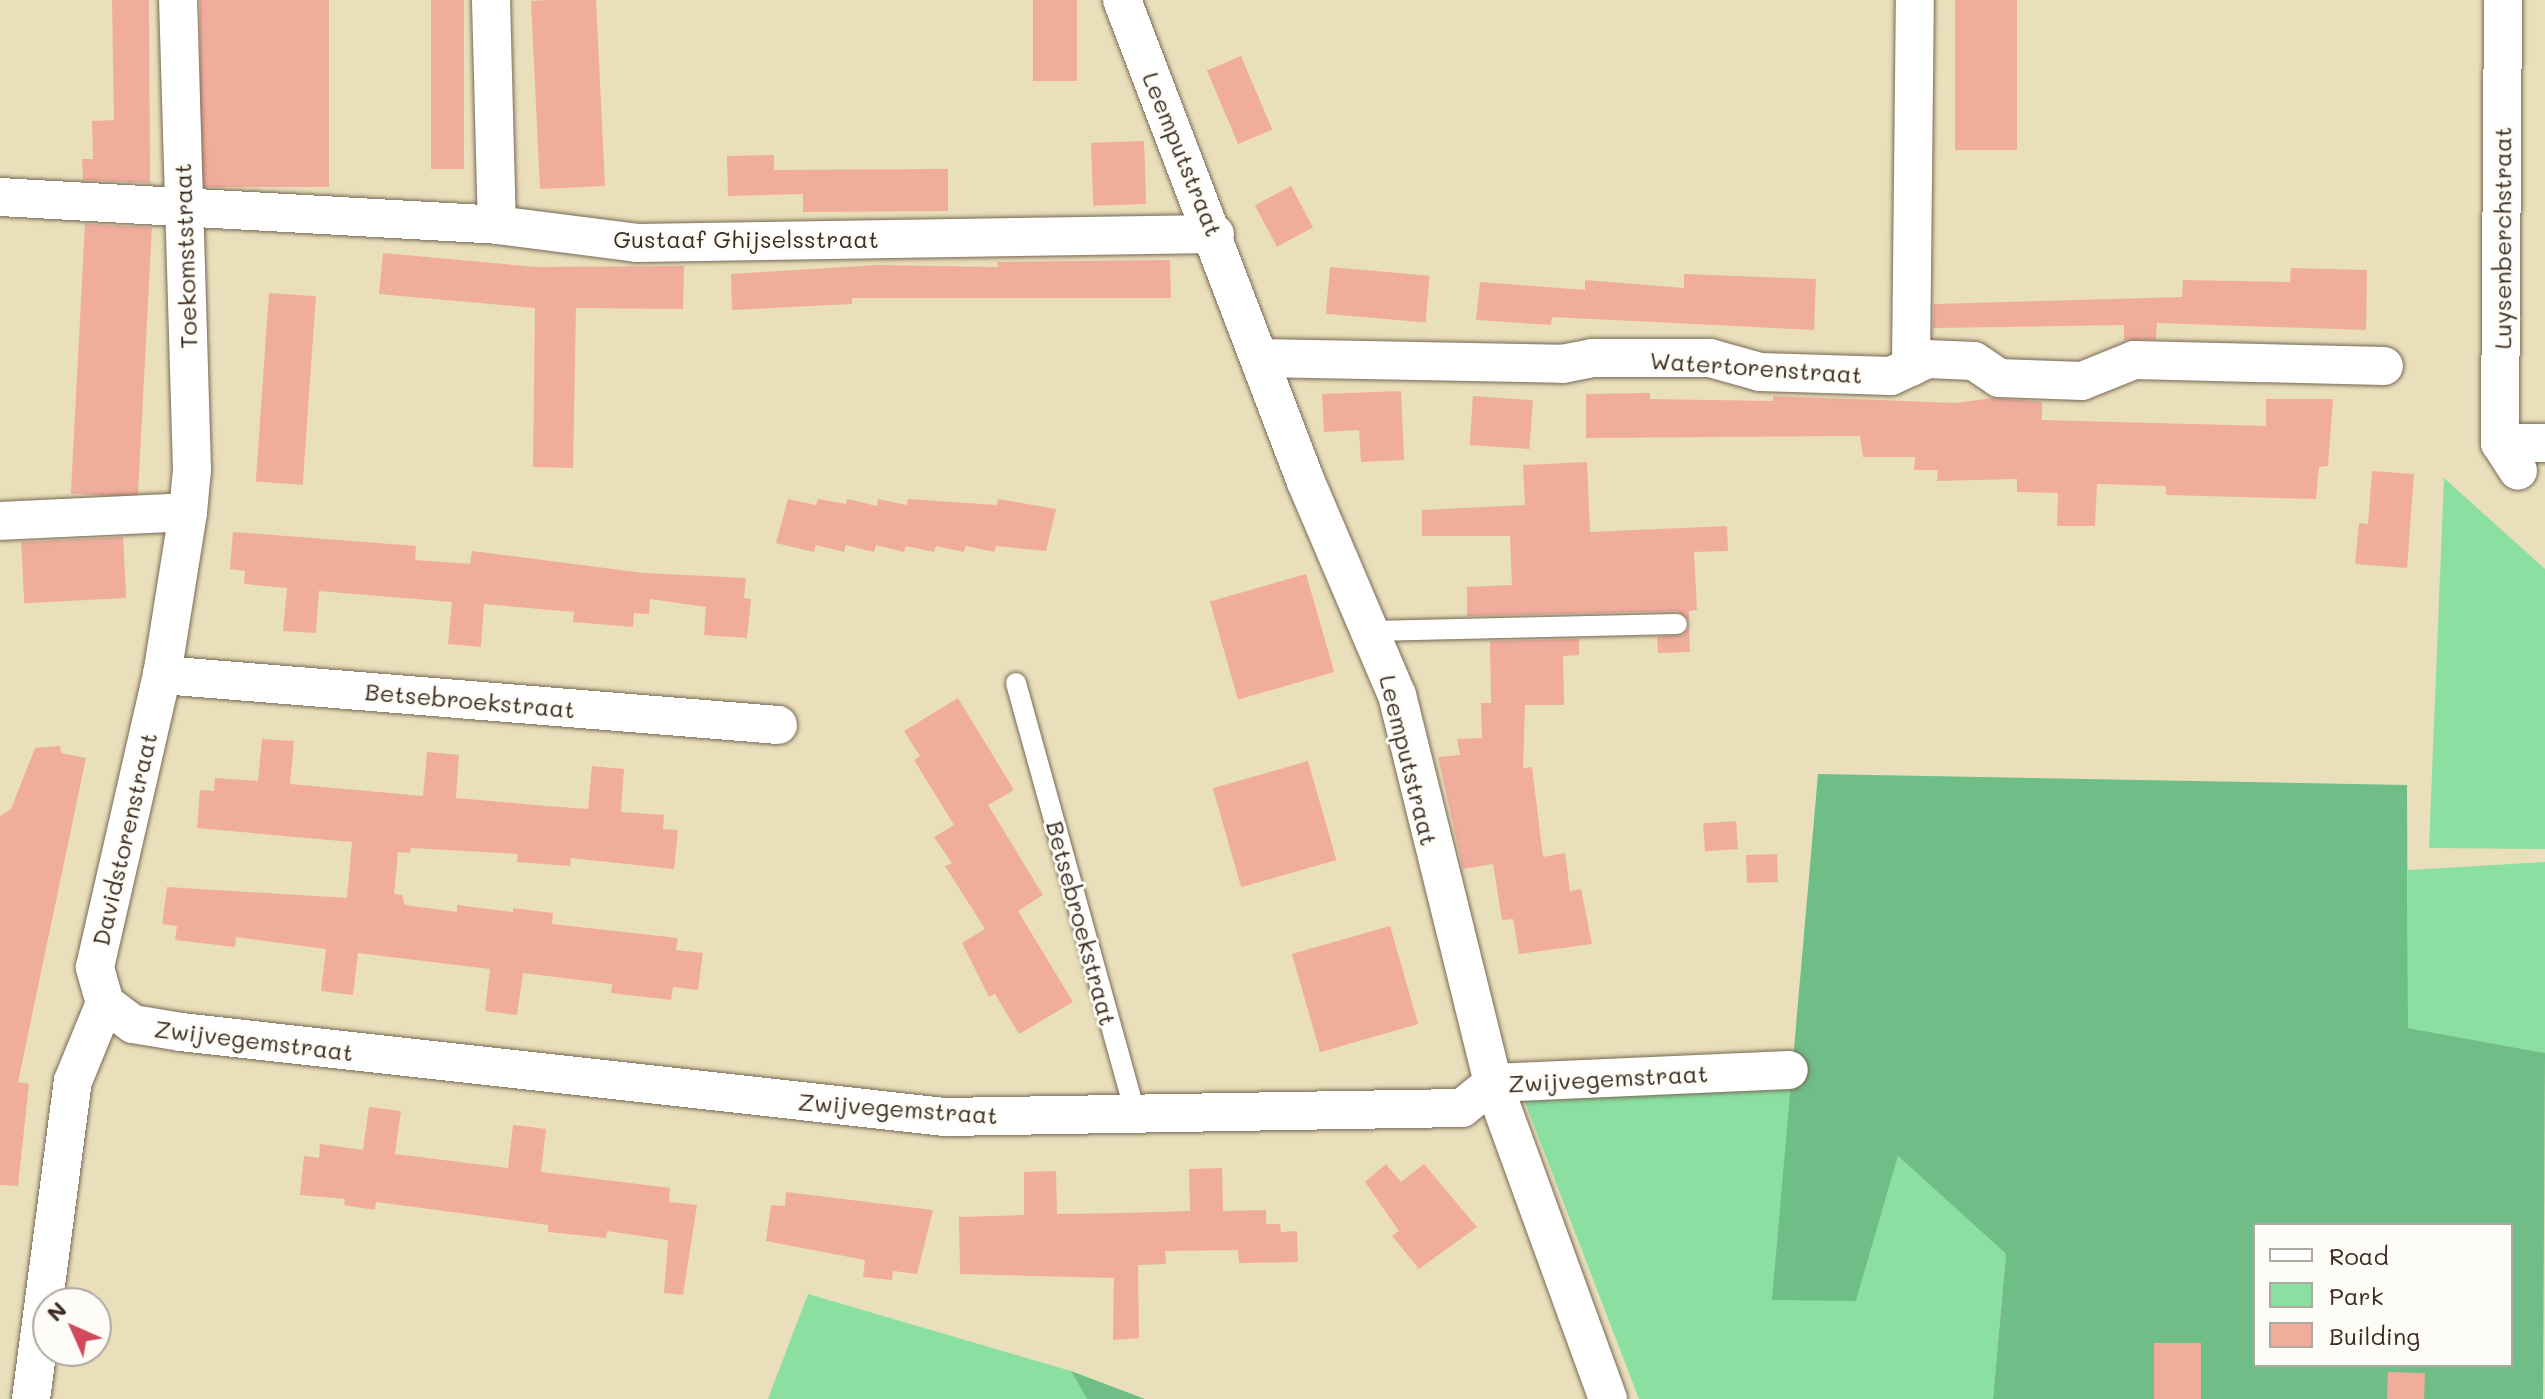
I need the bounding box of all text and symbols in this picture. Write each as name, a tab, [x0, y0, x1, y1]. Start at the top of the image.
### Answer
street label: Leemputstraat	[1137, 68, 1229, 240]
street label: Luysenberchstraat	[2488, 127, 2516, 349]
street label: Toekomststraat	[167, 163, 203, 349]
street label: Gustaaf Ghijselsstraat	[613, 225, 879, 253]
street label: Watertorenstraat	[1649, 345, 1863, 389]
street label: Leemputstraat	[1374, 672, 1444, 848]
street label: Betsebroekstraat	[364, 676, 576, 724]
street label: Davidstorenstraat	[85, 730, 163, 948]
street label: Betsebroekstraat	[1041, 817, 1123, 1029]
street label: Zwijvegemstraat	[153, 1013, 355, 1067]
street label: Zwijvegemstraat	[1507, 1058, 1709, 1098]
street label: Zwijvegemstraat	[797, 1087, 999, 1129]
legend	[2253, 1223, 2513, 1367]
text: Road	[2329, 1240, 2389, 1271]
text: Park	[2329, 1280, 2383, 1311]
north arrow	[32, 1287, 112, 1367]
text: N	[40, 1295, 72, 1327]
text: Building	[2329, 1320, 2420, 1351]

